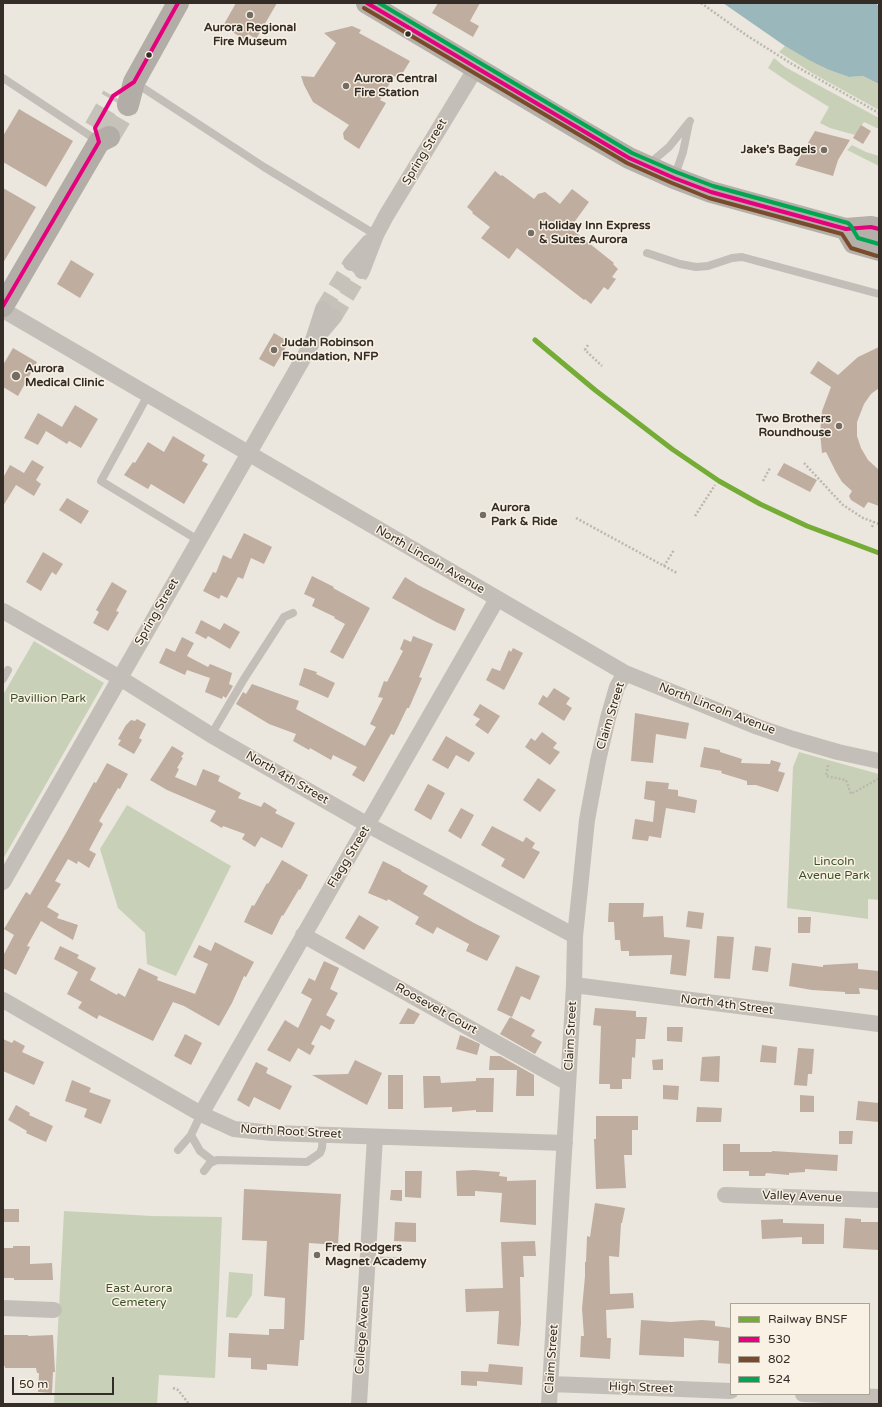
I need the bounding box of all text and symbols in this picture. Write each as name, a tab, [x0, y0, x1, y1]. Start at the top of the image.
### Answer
marker: Aurora Regional Fire Museum	[245, 10, 255, 20]
place label: Aurora Regional Fire Museum	[204, 21, 296, 49]
unlabelled marker	[403, 29, 413, 39]
unlabelled marker	[144, 50, 154, 60]
place label: Aurora Central Fire Station	[354, 72, 437, 100]
marker: Aurora Central Fire Station	[341, 81, 351, 91]
street label: Spring Street	[400, 116, 450, 188]
place label: Jake’s Bagels	[741, 143, 816, 157]
marker: Jake’s Bagels	[819, 145, 829, 155]
place label: Holiday Inn Express & Suites Aurora	[539, 219, 650, 247]
marker: Holiday Inn Express & Suites Aurora	[526, 228, 536, 238]
place label: Judah Robinson Foundation, NFP	[282, 336, 378, 364]
marker: Judah Robinson Foundation, NFP	[269, 345, 279, 355]
place label: Aurora Medical Clinic	[25, 362, 104, 390]
marker: Aurora Medical Clinic	[10, 370, 22, 382]
place label: Two Brothers Roundhouse	[756, 412, 831, 440]
marker: Two Brothers Roundhouse	[834, 421, 844, 431]
place label: Aurora Park & Ride	[491, 501, 558, 529]
marker: Aurora Park & Ride	[478, 510, 488, 520]
street label: North Lincoln Avenue	[373, 523, 487, 597]
street label: Spring Street	[132, 576, 182, 648]
street label: North Lincoln Avenue	[657, 680, 777, 738]
street label: Claim Street	[594, 681, 628, 751]
park label: Pavillion Park	[10, 692, 86, 706]
street label: North 4th Street	[243, 748, 331, 808]
street label: Flagg Street	[325, 824, 373, 890]
park label: Lincoln Avenue Park	[798, 855, 870, 883]
street label: Roosevelt Court	[393, 981, 479, 1037]
street label: North 4th Street	[680, 992, 774, 1018]
street label: Claim Street	[562, 1001, 580, 1071]
street label: North Root Street	[240, 1122, 342, 1142]
street label: Valley Avenue	[762, 1188, 842, 1206]
place label: Fred Rodgers Magnet Academy	[325, 1241, 426, 1269]
marker: Fred Rodgers Magnet Academy	[312, 1250, 322, 1260]
park label: East Aurora Cemetery	[106, 1282, 172, 1310]
street label: College Avenue	[353, 1285, 373, 1375]
legend	[730, 1303, 870, 1395]
text: Railway BNSF	[768, 1312, 848, 1326]
street label: Claim Street	[542, 1324, 562, 1394]
text: 530	[768, 1332, 791, 1346]
text: 802	[768, 1352, 791, 1366]
scale bar	[14, 1369, 116, 1395]
text: 524	[768, 1372, 791, 1386]
text: 50 m	[19, 1377, 48, 1391]
street label: High Street	[609, 1380, 673, 1396]

